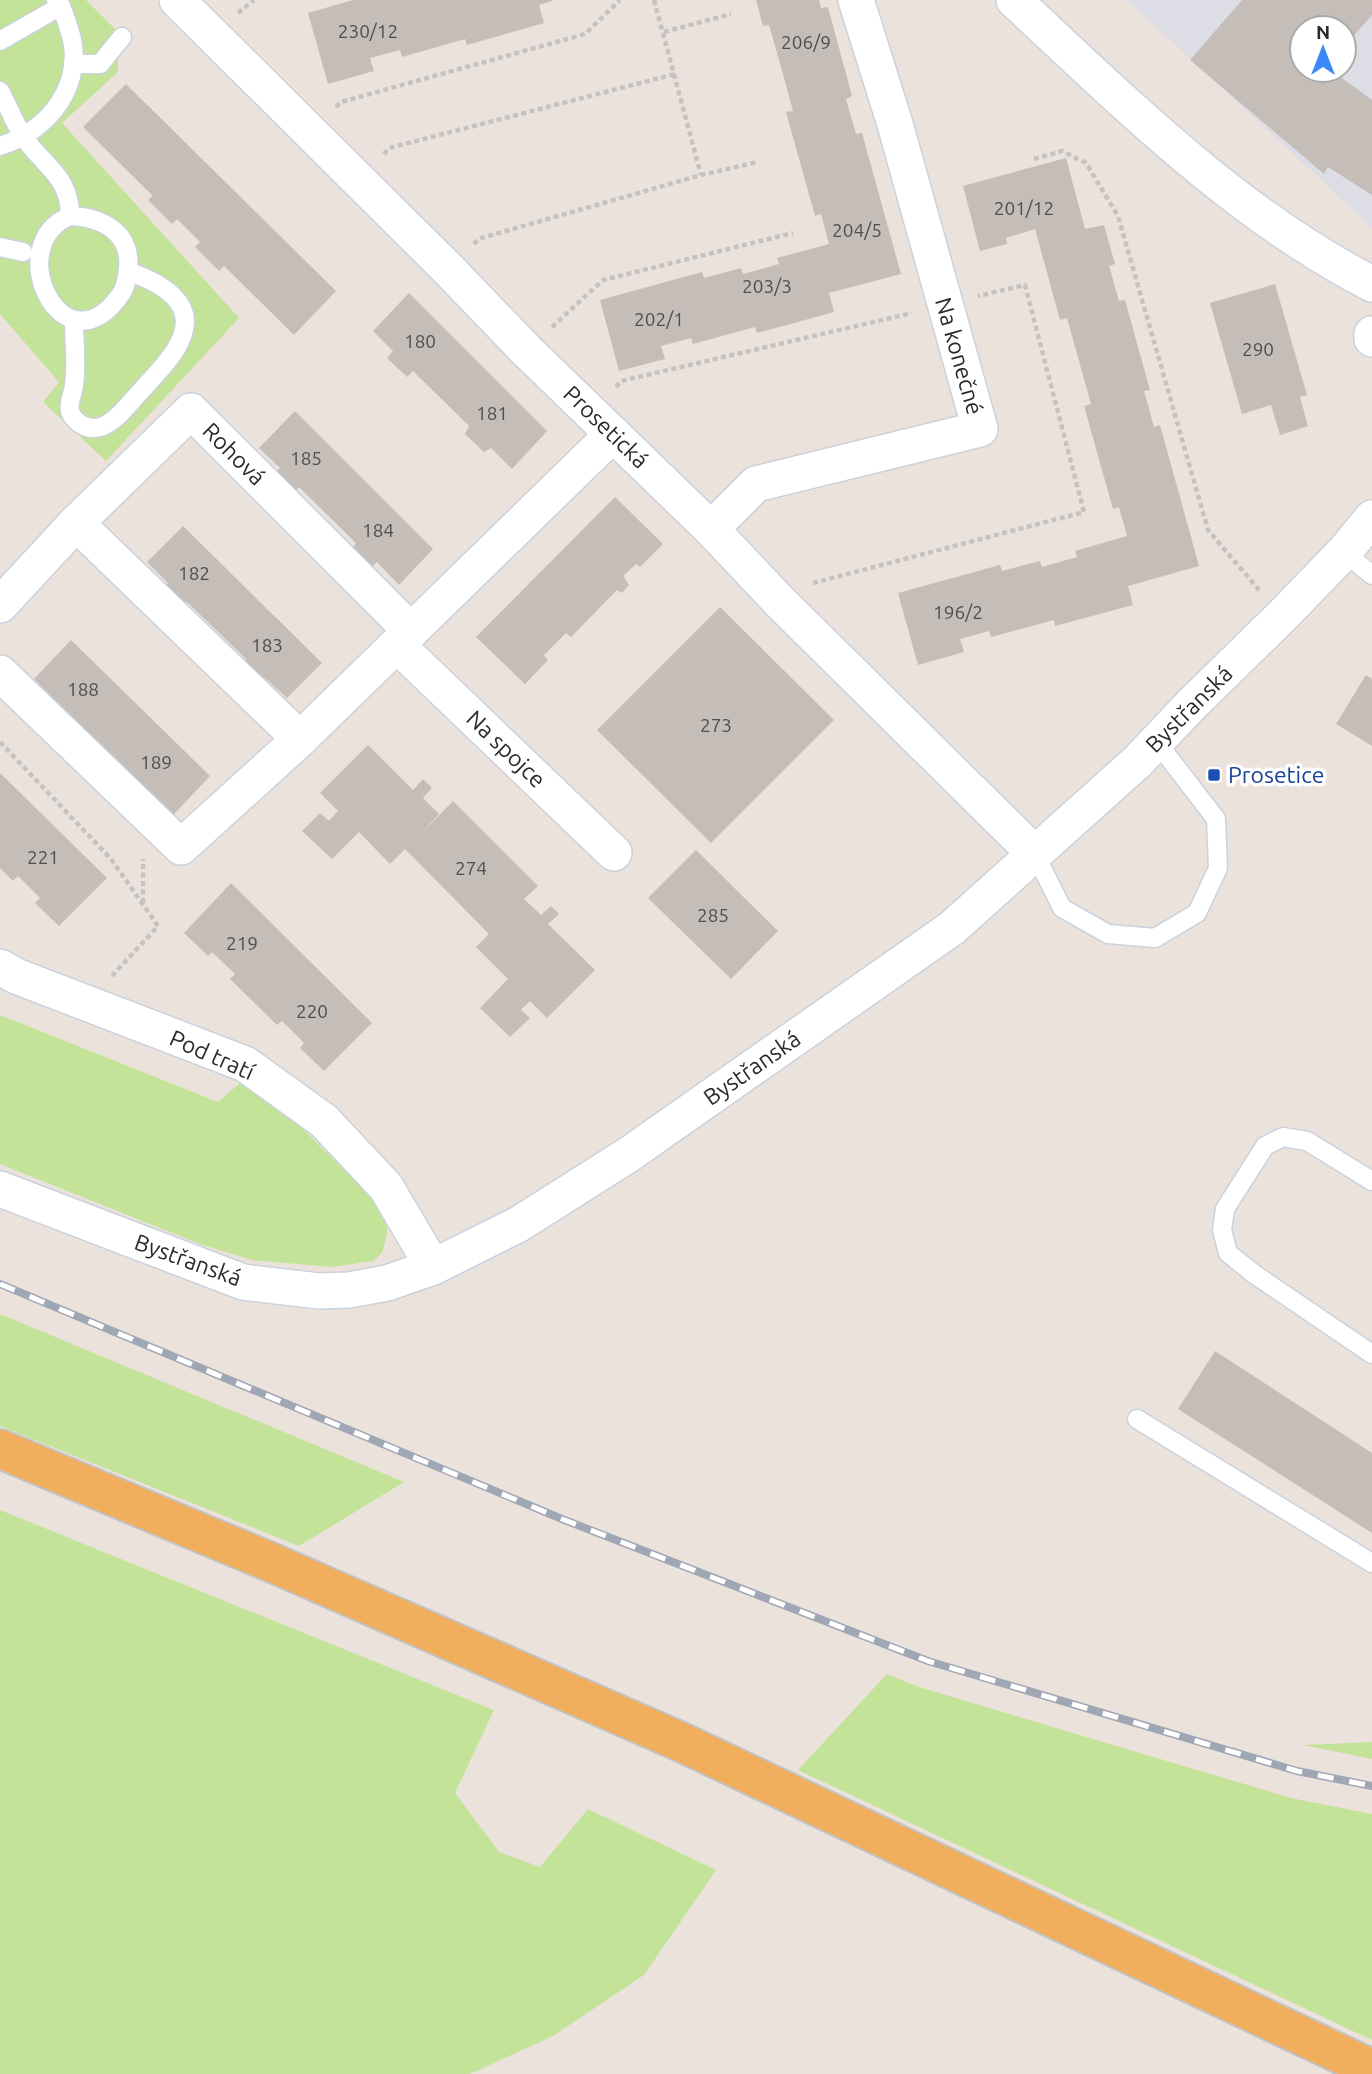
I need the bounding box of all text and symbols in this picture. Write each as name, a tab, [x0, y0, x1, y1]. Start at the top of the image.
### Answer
north arrow	[1288, 14, 1358, 84]
house number: 230/12	[338, 20, 398, 42]
text: N	[1316, 21, 1330, 43]
house number: 206/9	[781, 31, 831, 53]
house number: 201/12	[994, 197, 1054, 219]
house number: 204/5	[832, 219, 882, 241]
house number: 203/3	[742, 275, 792, 297]
street label: Na konečné	[931, 295, 988, 417]
house number: 202/1	[634, 308, 684, 330]
house number: 180	[404, 330, 436, 352]
house number: 290	[1242, 338, 1274, 360]
street label: Prosetická	[559, 380, 654, 473]
house number: 181	[476, 402, 508, 424]
street label: Rohová	[198, 417, 271, 490]
house number: 185	[290, 447, 322, 469]
house number: 184	[362, 519, 394, 541]
house number: 182	[178, 562, 210, 584]
house number: 196/2	[933, 601, 983, 623]
house number: 183	[251, 634, 283, 656]
street label: Bystřanská	[1140, 660, 1237, 757]
house number: 188	[67, 678, 99, 700]
street label: Na spojce	[462, 705, 551, 792]
house number: 273	[700, 714, 732, 736]
house number: 189	[140, 751, 172, 773]
place label: Prosetice	[1228, 762, 1325, 787]
marker: Prosetice	[1206, 767, 1222, 783]
house number: 221	[27, 846, 59, 868]
house number: 274	[455, 857, 487, 879]
house number: 285	[697, 904, 729, 926]
house number: 219	[226, 932, 258, 954]
house number: 220	[296, 1000, 328, 1022]
street label: Pod tratí	[166, 1025, 259, 1084]
street label: Bystřanská	[699, 1025, 805, 1110]
street label: Bystřanská	[131, 1229, 245, 1290]

